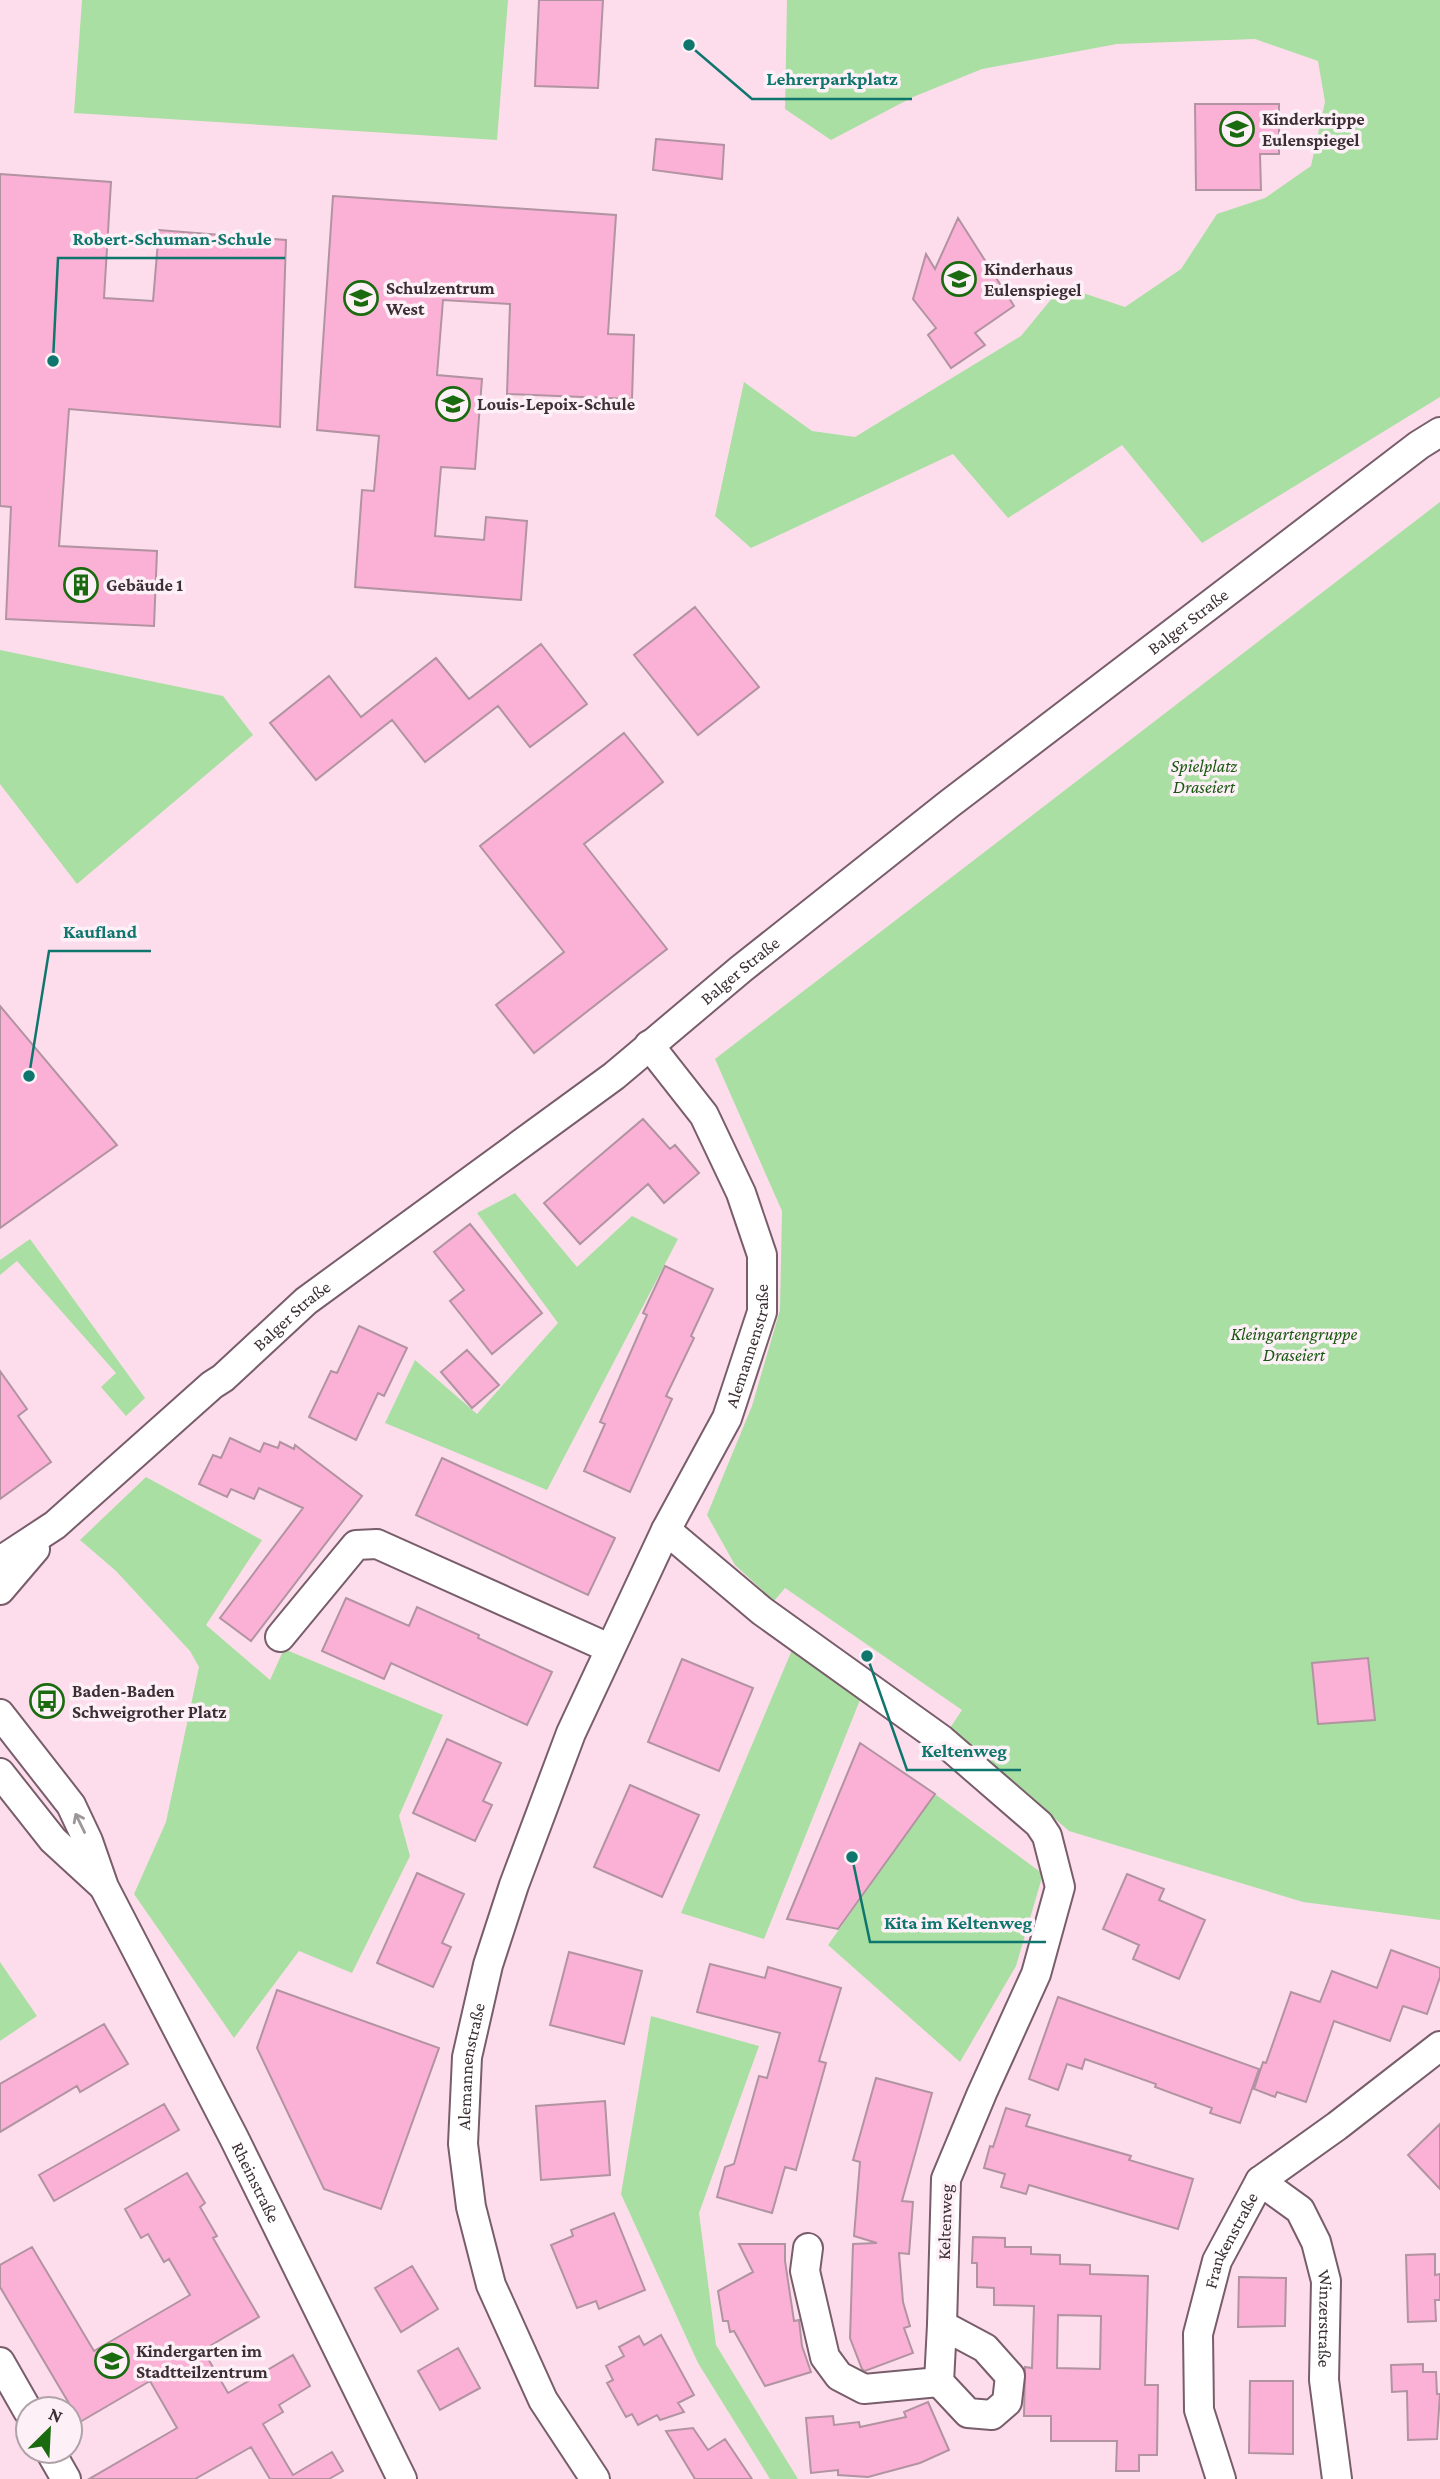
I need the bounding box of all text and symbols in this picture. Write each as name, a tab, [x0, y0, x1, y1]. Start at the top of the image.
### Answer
callout: Lehrerparkplatz	[752, 59, 912, 99]
text: Lehrerparkplatz	[766, 68, 898, 89]
place label: Kinderkrippe Eulenspiegel	[1262, 109, 1365, 150]
school or university icon: Kinderkrippe Eulenspiegel	[1218, 110, 1256, 148]
callout: Robert-Schuman-Schule	[58, 218, 285, 258]
text: Robert-Schuman-Schule	[72, 228, 272, 249]
place label: Kinderhaus Eulenspiegel	[984, 259, 1082, 300]
school or university icon: Kinderhaus Eulenspiegel	[940, 260, 978, 298]
place label: Schulzentrum West	[385, 278, 496, 319]
school or university icon: Schulzentrum West	[342, 279, 380, 317]
school or university icon: Louis-Lepoix-Schule	[434, 385, 472, 423]
place label: Louis-Lepoix-Schule	[477, 394, 635, 414]
building icon: Gebäude 1	[62, 566, 100, 604]
place label: Gebäude 1	[106, 575, 183, 595]
street label: Balger Straße	[1144, 584, 1232, 659]
park label: Spielplatz Draseiert	[1171, 756, 1237, 797]
callout: Kaufland	[49, 911, 151, 951]
text: Kaufland	[63, 921, 138, 942]
street label: Balger Straße	[696, 932, 783, 1009]
street label: Balger Straße	[249, 1277, 334, 1355]
street label: Alemannenstraße	[721, 1284, 772, 1410]
park label: Kleingartengruppe Draseiert	[1231, 1324, 1358, 1365]
place label: Baden-Baden Schweigrother Platz	[72, 1681, 227, 1722]
bus stop icon: Baden-Baden Schweigrother Platz	[28, 1682, 66, 1720]
callout: Keltenweg	[907, 1730, 1021, 1770]
text: Keltenweg	[921, 1740, 1007, 1761]
one-way arrow	[72, 1813, 86, 1834]
callout: Kita im Keltenweg	[870, 1902, 1046, 1942]
text: Kita im Keltenweg	[884, 1912, 1033, 1933]
street label: Alemannenstraße	[454, 2001, 489, 2130]
street label: Rheinstraße	[228, 2139, 284, 2226]
street label: Keltenweg	[934, 2183, 956, 2260]
street label: Frankenstraße	[1200, 2189, 1262, 2291]
street label: Winzerstraße	[1313, 2267, 1337, 2368]
place label: Kindergarten im Stadtteilzentrum	[136, 2341, 268, 2382]
school or university icon: Kindergarten im Stadtteilzentrum	[93, 2342, 131, 2380]
north arrow	[14, 2395, 84, 2465]
text: N	[46, 2403, 66, 2427]

